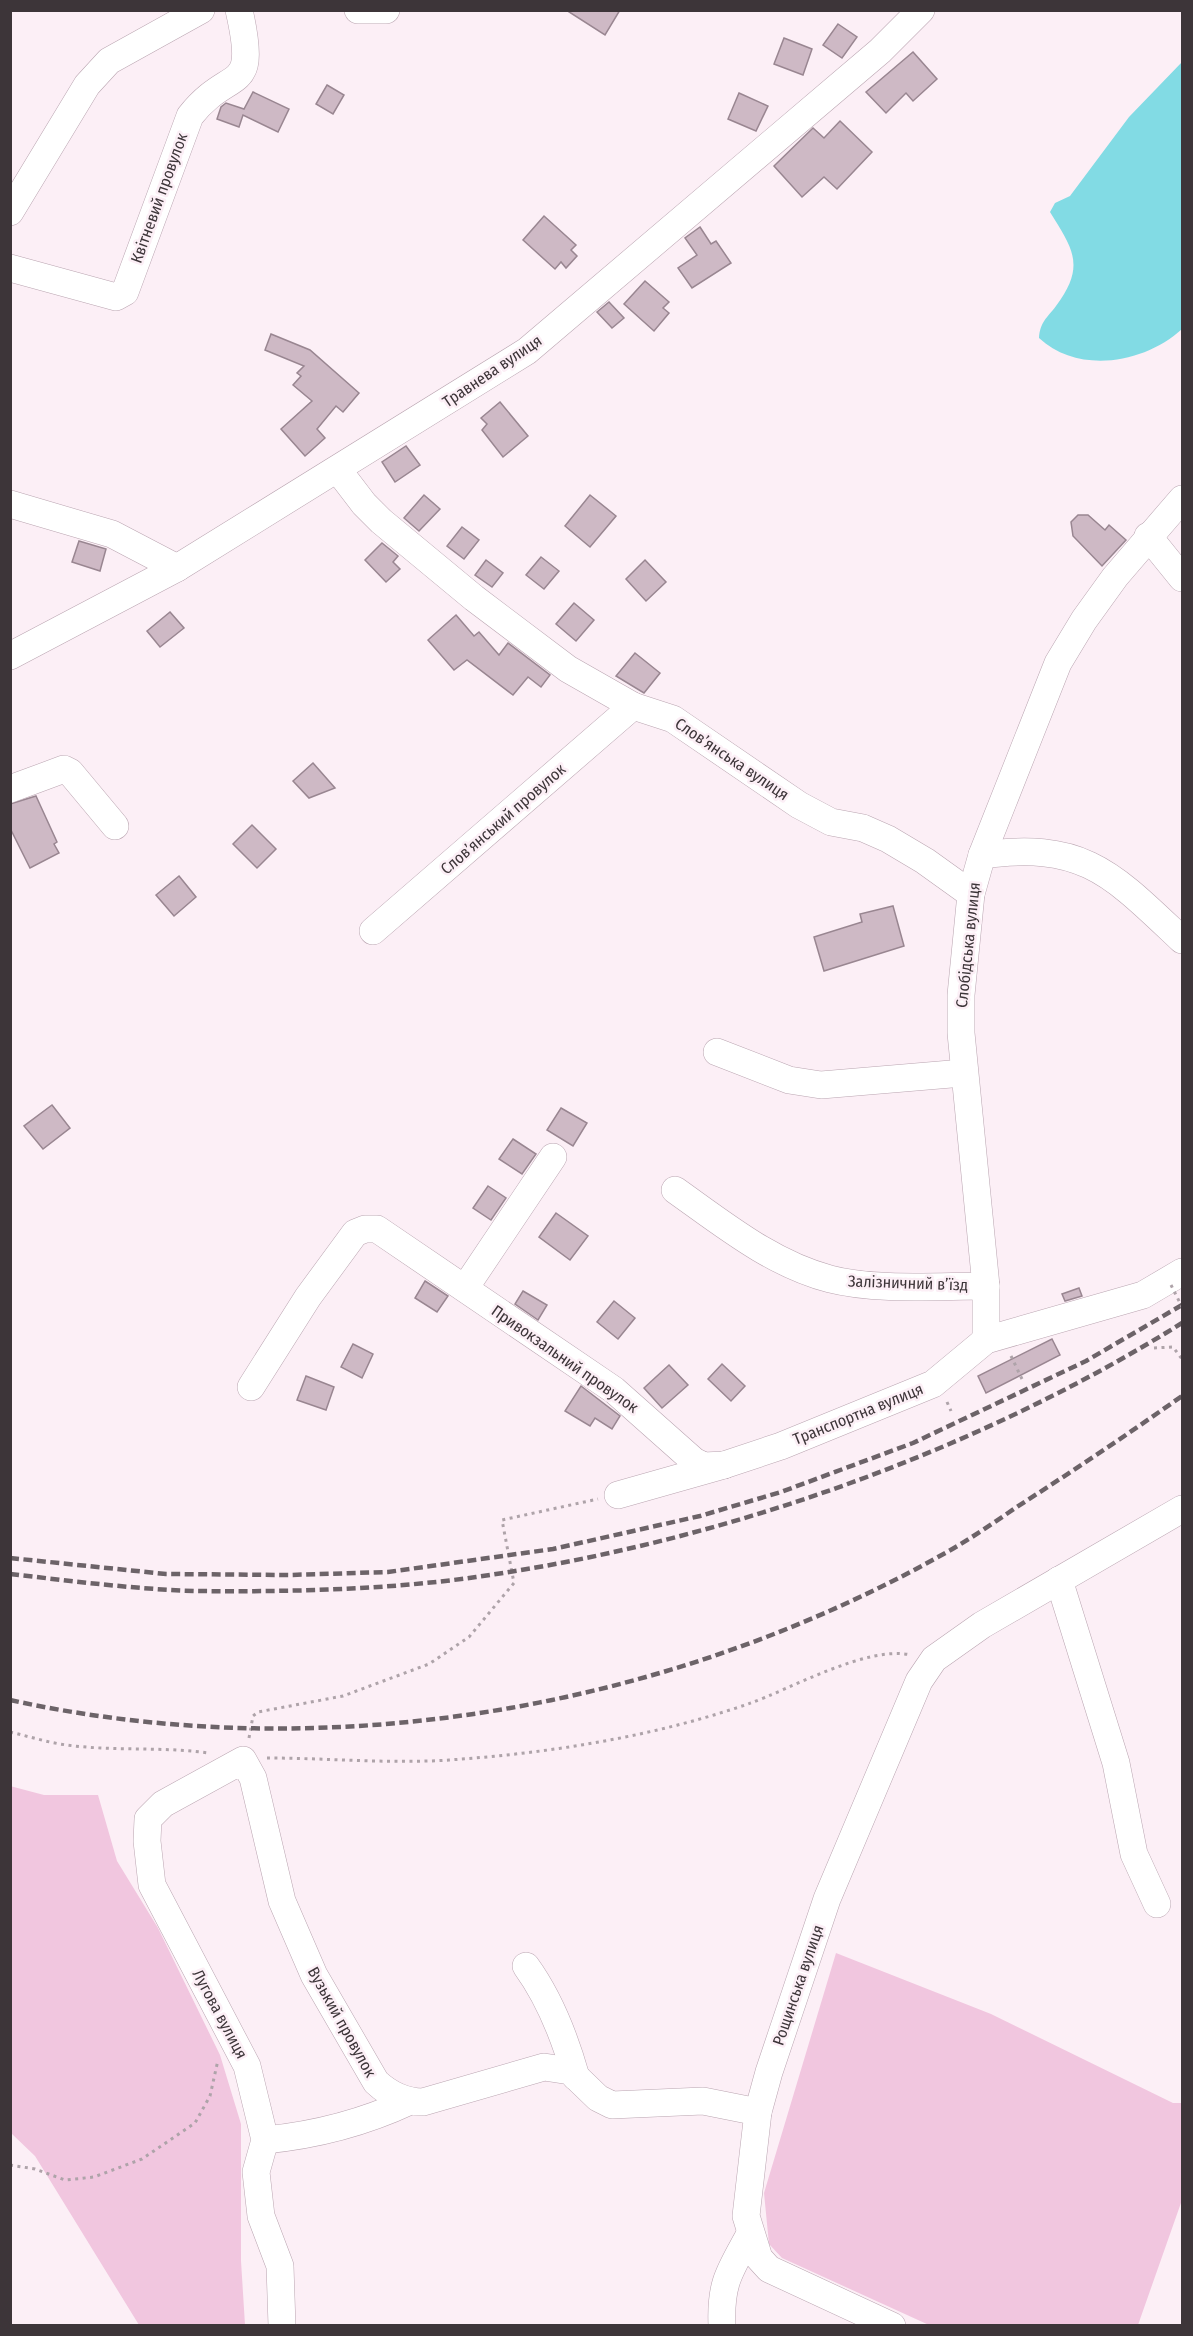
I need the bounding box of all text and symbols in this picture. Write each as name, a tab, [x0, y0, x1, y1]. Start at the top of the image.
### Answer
street label: Квітневий провулок	[127, 130, 192, 266]
street label: Травнева вулиця	[439, 331, 545, 411]
street label: Слов’янська вулиця	[671, 714, 793, 804]
street label: Слов’янський провулок	[437, 759, 570, 878]
street label: Слобідська вулиця	[952, 881, 984, 1009]
street label: Залізничний в’їзд	[848, 1271, 968, 1295]
street label: Привокзальний провулок	[488, 1301, 642, 1417]
street label: Транспортна вулиця	[790, 1379, 926, 1449]
street label: Рощинська вулиця	[768, 1922, 828, 2048]
street label: Вузький провулок	[304, 1964, 380, 2081]
street label: Лугова вулиця	[189, 1966, 251, 2062]

